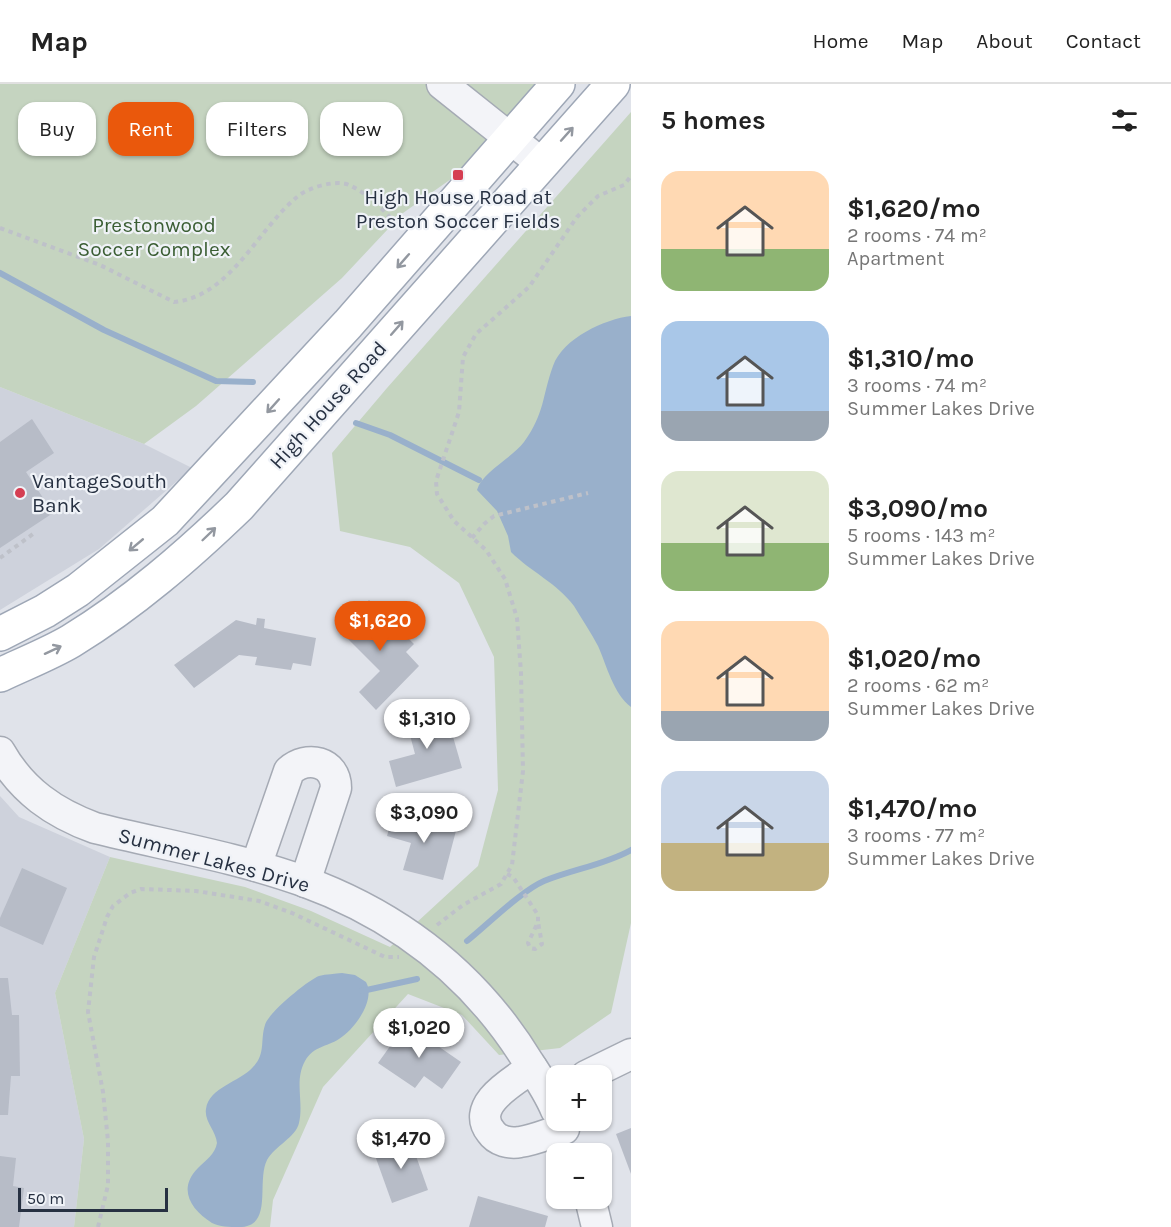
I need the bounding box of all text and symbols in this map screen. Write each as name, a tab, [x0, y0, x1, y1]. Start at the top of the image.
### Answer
text: Map	[30, 25, 88, 58]
text: Home	[813, 29, 869, 53]
text: Map	[902, 29, 943, 53]
text: About	[976, 29, 1033, 53]
text: Contact	[1066, 29, 1141, 53]
chip: Buy	[18, 102, 96, 156]
chip: Rent	[108, 102, 194, 156]
chip: Filters	[206, 102, 308, 156]
chip: New	[320, 102, 403, 156]
icon: filters	[1108, 104, 1141, 137]
text: 5 homes	[661, 105, 766, 136]
one-way arrow	[560, 127, 574, 142]
marker: High House Road at Preston Soccer Fields	[451, 168, 465, 182]
place label: High House Road at Preston Soccer Fields	[356, 185, 560, 233]
text: $1,620/mo	[847, 193, 980, 224]
icon: home	[709, 195, 781, 267]
park label: Prestonwood Soccer Complex	[78, 213, 231, 261]
text: 2 rooms · 74 m²	[847, 224, 987, 247]
text: Apartment	[847, 247, 945, 270]
one-way arrow	[396, 253, 410, 268]
one-way arrow	[390, 321, 404, 336]
street label: High House Road	[264, 336, 392, 474]
text: $1,310/mo	[847, 343, 974, 374]
icon: home	[709, 345, 781, 417]
text: 3 rooms · 74 m²	[847, 374, 987, 397]
text: Summer Lakes Drive	[847, 397, 1035, 420]
one-way arrow	[266, 398, 280, 413]
place label: VantageSouth Bank	[32, 469, 167, 517]
marker: VantageSouth Bank	[13, 486, 27, 500]
text: $3,090/mo	[847, 493, 988, 524]
icon: home	[709, 495, 781, 567]
text: 5 rooms · 143 m²	[847, 524, 996, 547]
one-way arrow	[202, 527, 217, 542]
one-way arrow	[129, 538, 144, 552]
text: Summer Lakes Drive	[847, 547, 1035, 570]
pin: $1,620	[331, 601, 429, 652]
text: $1,620	[349, 609, 411, 632]
one-way arrow	[44, 643, 62, 654]
text: $1,020/mo	[847, 643, 981, 674]
icon: home	[709, 645, 781, 717]
text: 2 rooms · 62 m²	[847, 674, 989, 697]
text: Summer Lakes Drive	[847, 697, 1035, 720]
pin: $1,310	[378, 699, 476, 750]
text: $1,310	[398, 707, 456, 730]
pin: $3,090	[375, 793, 473, 844]
text: $1,470/mo	[847, 793, 977, 824]
icon: home	[709, 795, 781, 867]
text: $3,090	[390, 801, 458, 824]
street label: Summer Lakes Drive	[116, 823, 312, 897]
text: 3 rooms · 77 m²	[847, 824, 985, 847]
text: Summer Lakes Drive	[847, 847, 1035, 870]
pin: $1,020	[370, 1008, 468, 1059]
text: $1,020	[387, 1016, 451, 1039]
map controls	[546, 1065, 612, 1209]
button: +	[546, 1065, 612, 1131]
pin: $1,470	[352, 1119, 450, 1170]
text: $1,470	[371, 1127, 431, 1150]
button: −	[546, 1143, 612, 1209]
scale bar	[18, 1185, 168, 1212]
text: 50 m	[27, 1189, 64, 1208]

